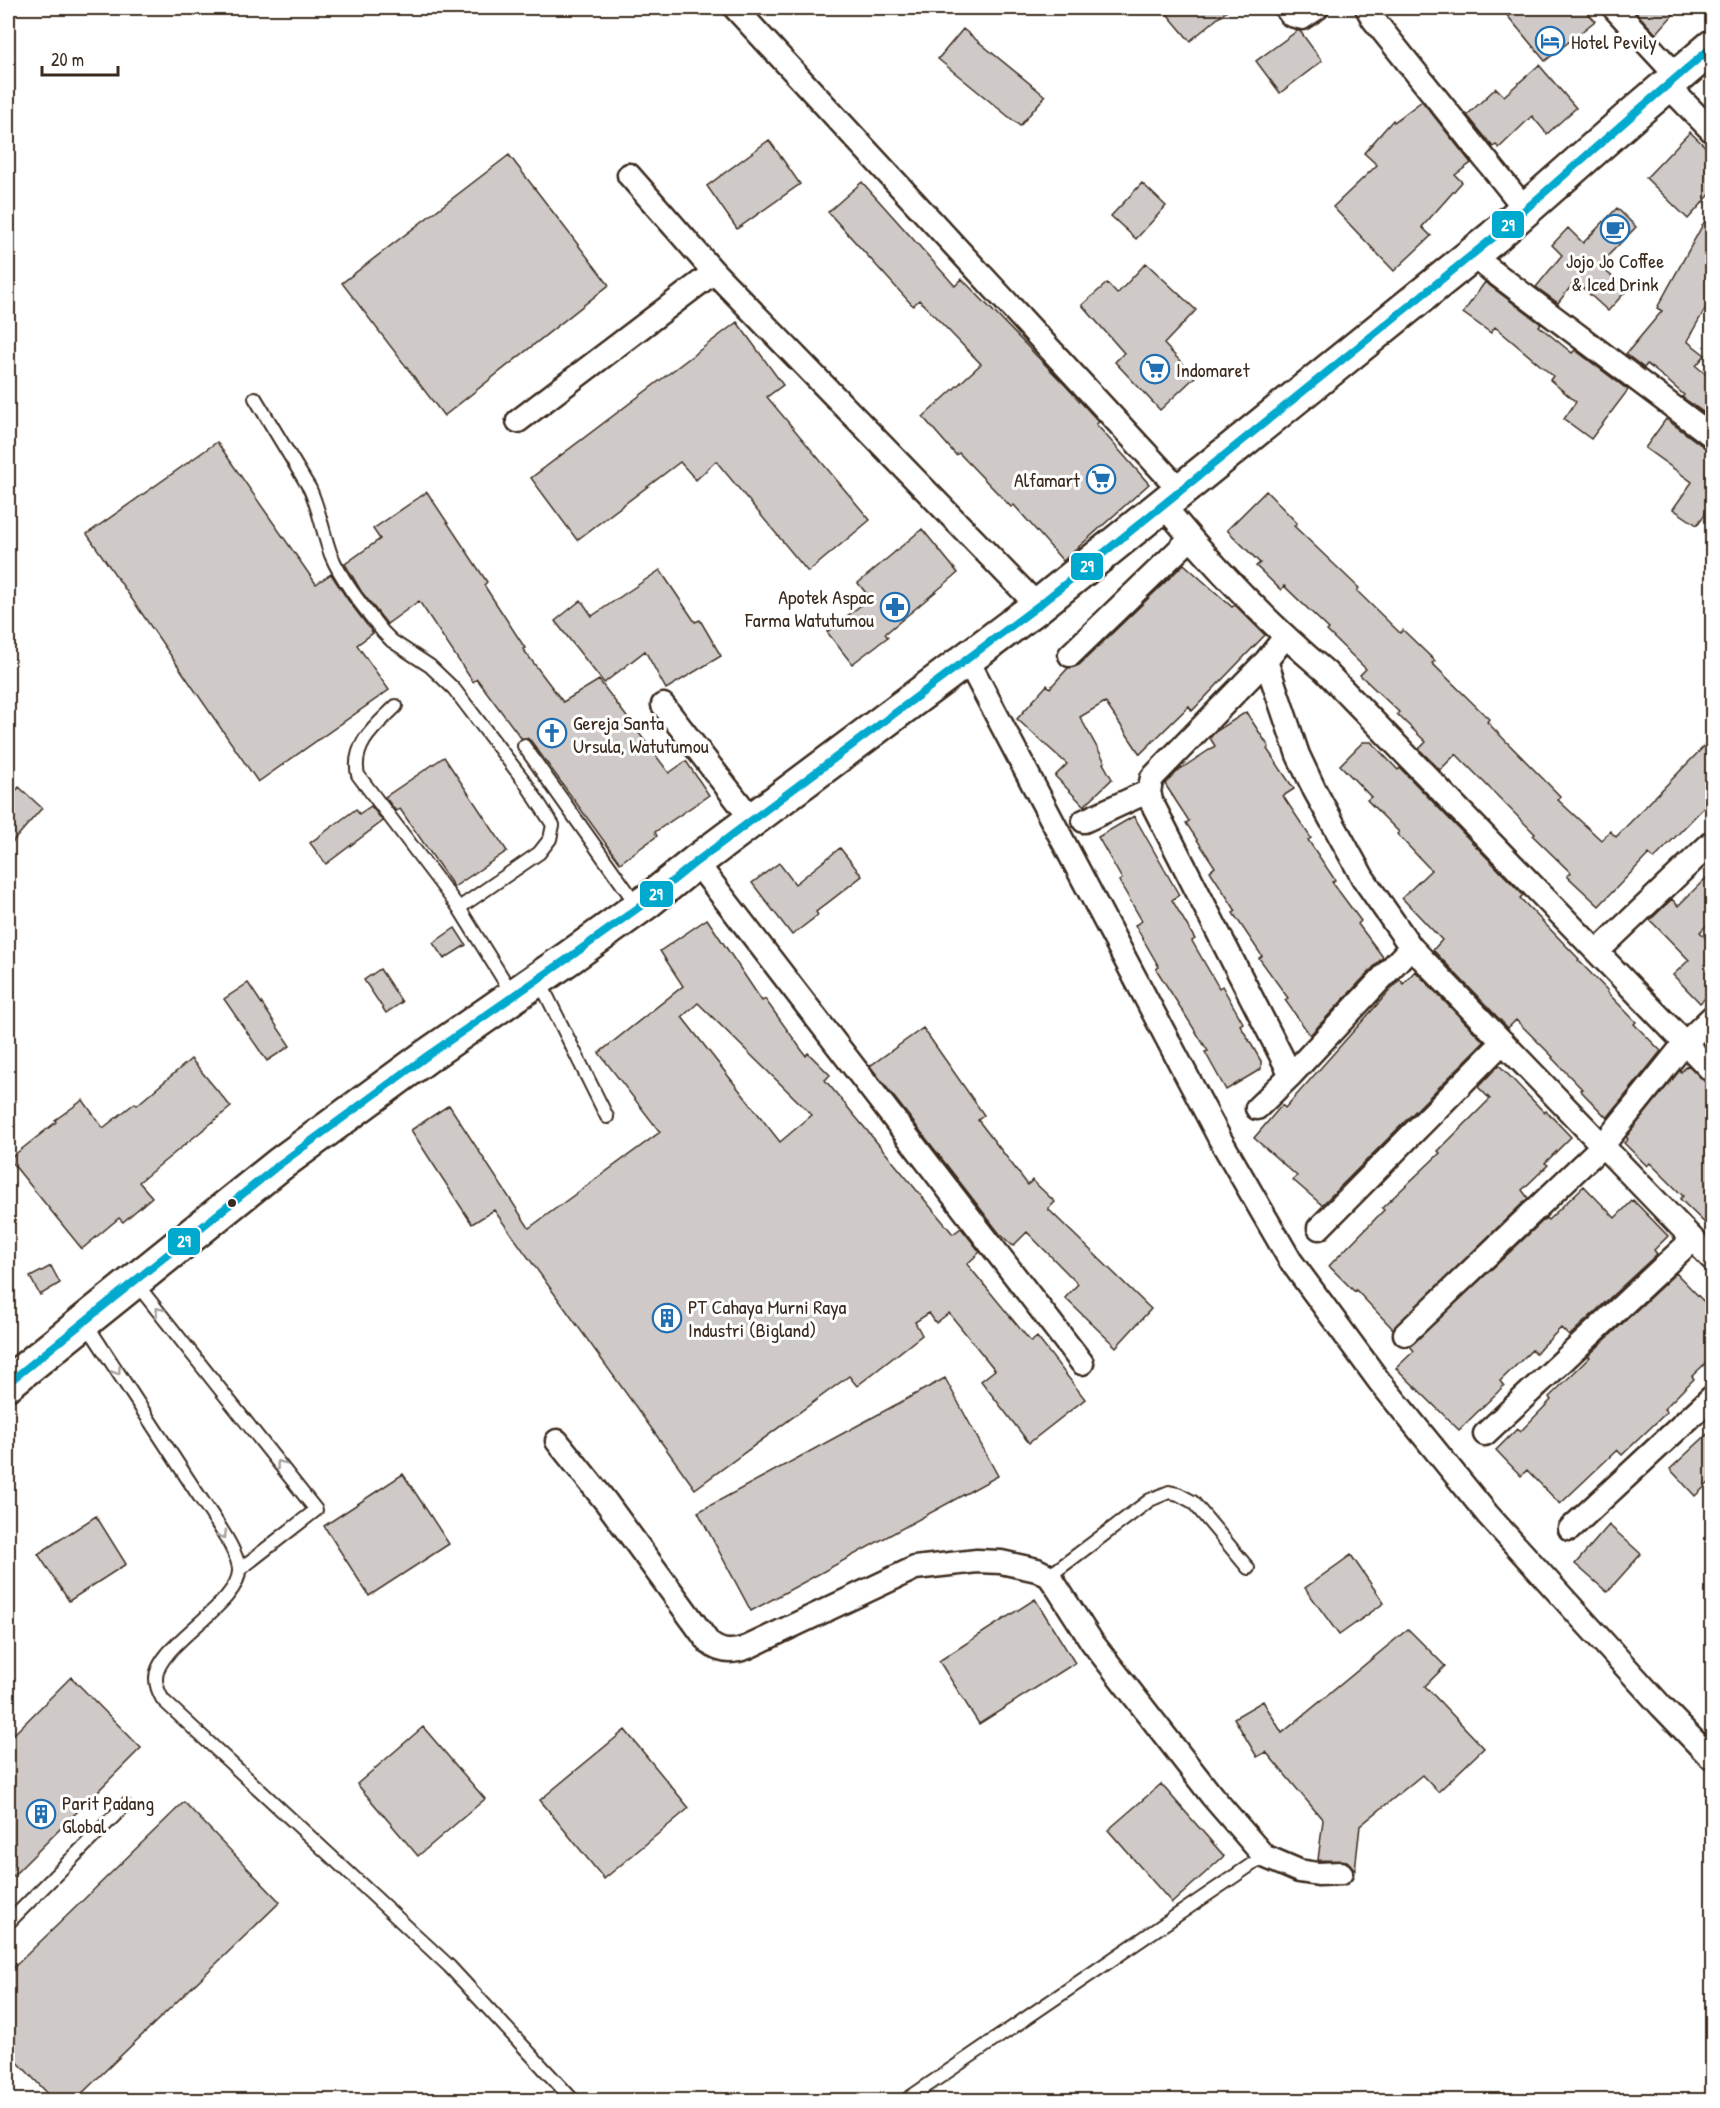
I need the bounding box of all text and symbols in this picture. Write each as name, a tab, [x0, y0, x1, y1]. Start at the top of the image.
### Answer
hotel icon: Hotel Pevily	[1534, 25, 1566, 57]
place label: Hotel Pevily	[1571, 28, 1657, 55]
scale bar	[42, 39, 118, 77]
text: 20 m	[51, 47, 84, 72]
line badge: 29	[1491, 210, 1525, 239]
cafe icon: Jojo Jo Coffee & Iced Drink	[1599, 213, 1631, 245]
text: 29	[1501, 214, 1515, 236]
place label: Jojo Jo Coffee & Iced Drink	[1566, 247, 1664, 297]
supermarket icon: Indomaret	[1139, 353, 1171, 385]
place label: Indomaret	[1176, 356, 1251, 383]
supermarket icon: Alfamart	[1085, 463, 1117, 495]
place label: Alfamart	[1014, 466, 1081, 493]
line badge: 29	[1070, 552, 1104, 581]
text: 29	[1080, 555, 1094, 577]
place label: Apotek Aspac Farma Watutumou	[744, 583, 874, 633]
pharmacy icon: Apotek Aspac Farma Watutumou	[879, 591, 911, 623]
place label: Gereja Santa Ursula, Watutumou	[573, 709, 709, 759]
church icon: Gereja Santa Ursula, Watutumou	[536, 717, 568, 749]
line badge: 29	[639, 880, 674, 908]
text: 29	[649, 883, 663, 905]
unlabelled marker	[226, 1197, 238, 1209]
line badge: 29	[167, 1227, 201, 1256]
text: 29	[177, 1230, 191, 1252]
place label: PT Cahaya Murni Raya Industri (Bigland)	[688, 1293, 847, 1343]
building icon: PT Cahaya Murni Raya Industri (Bigland)	[651, 1302, 683, 1334]
one-way arrow	[155, 1307, 166, 1318]
one-way arrow	[110, 1365, 121, 1376]
one-way arrow	[276, 1460, 287, 1471]
one-way arrow	[216, 1529, 228, 1539]
place label: Parit Padang Global	[62, 1789, 154, 1839]
building icon: Parit Padang Global	[25, 1798, 57, 1830]

